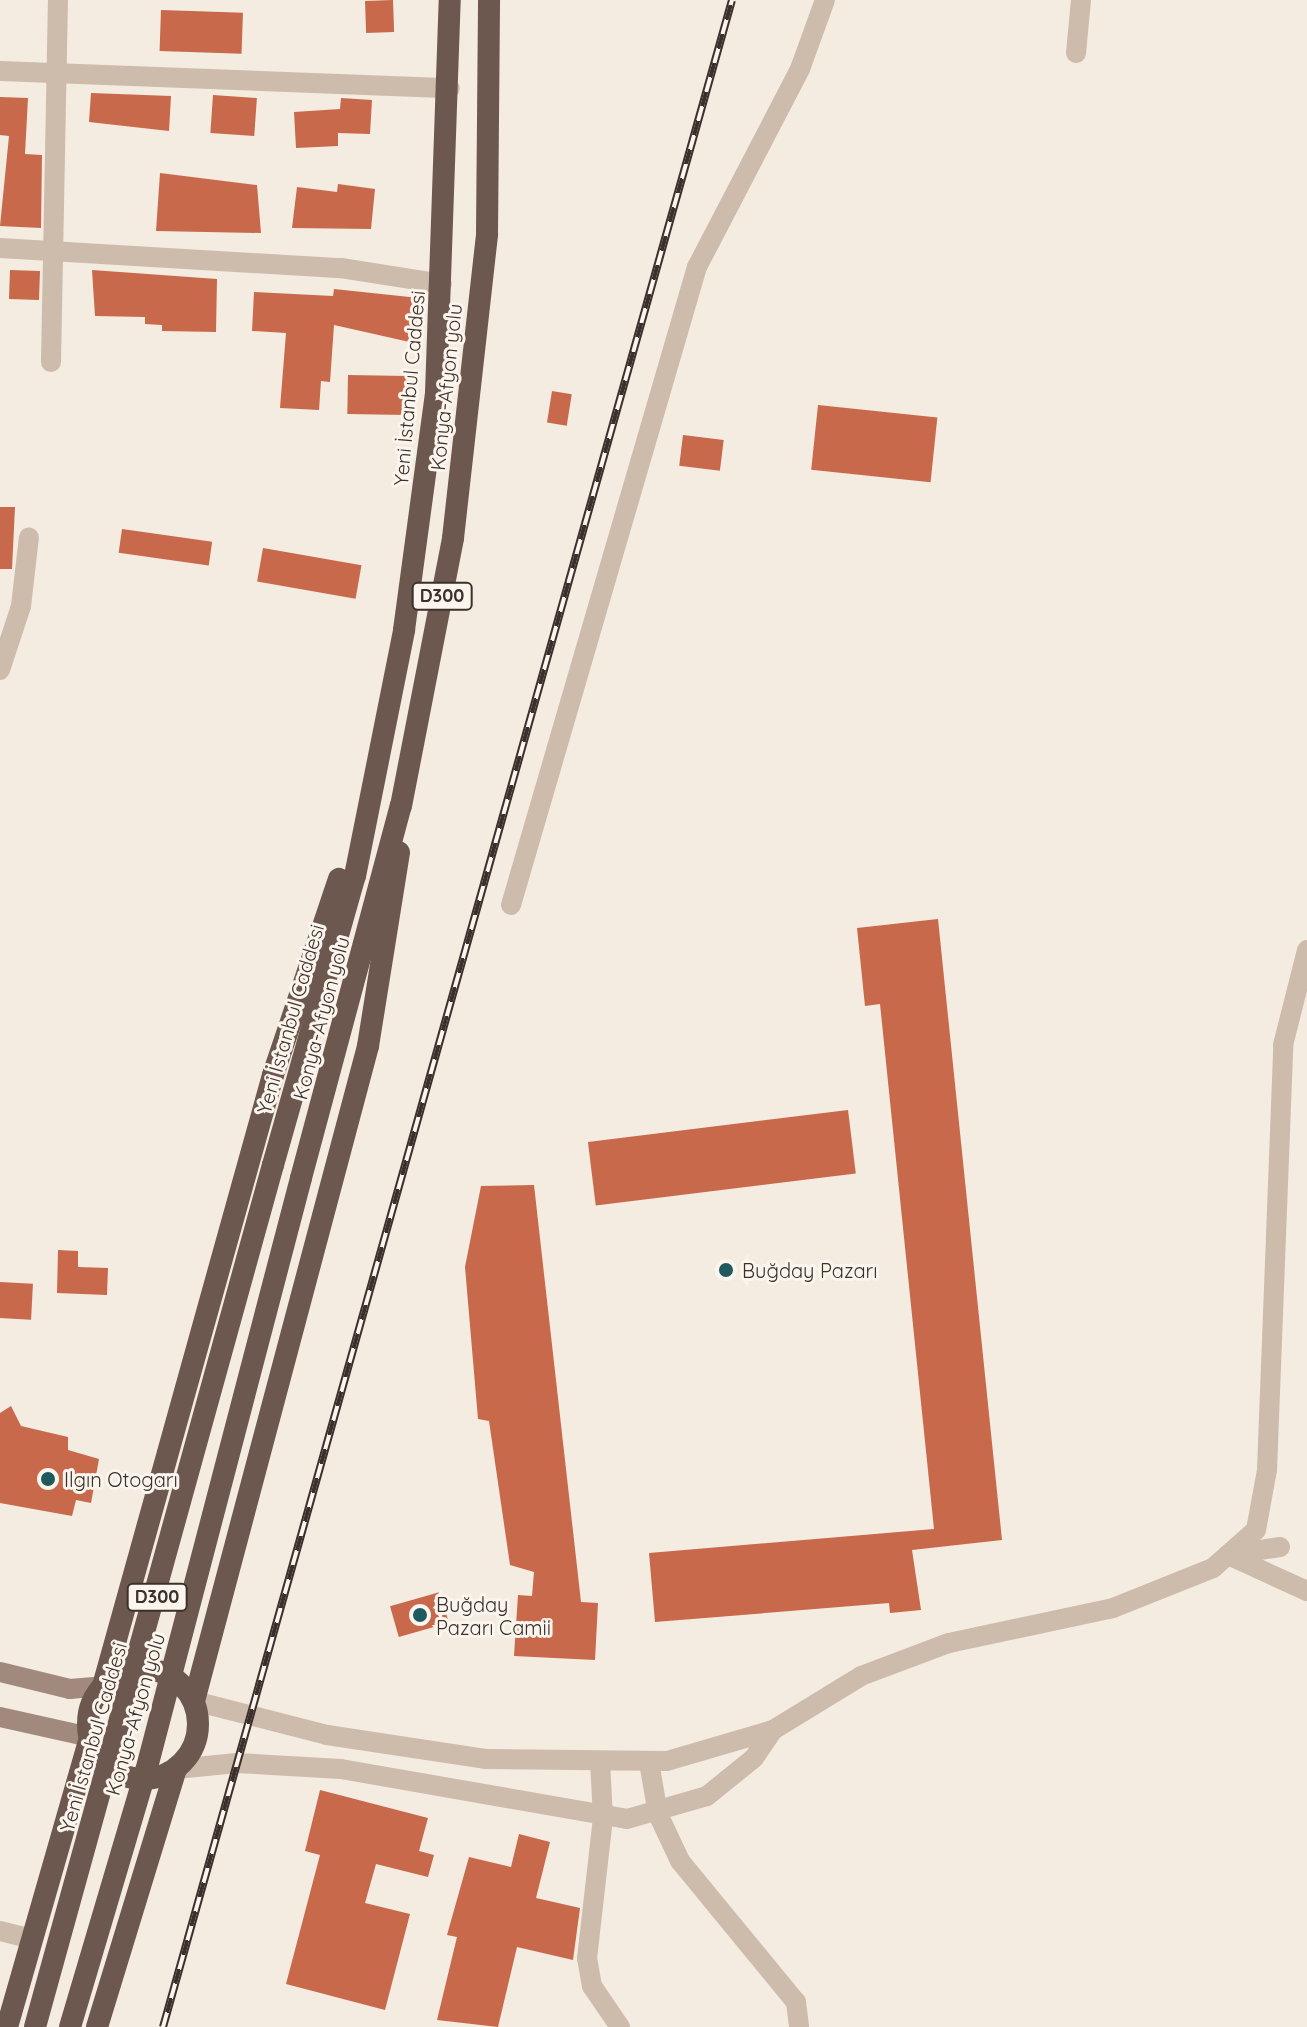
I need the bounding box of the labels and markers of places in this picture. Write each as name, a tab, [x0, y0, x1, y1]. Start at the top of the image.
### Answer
place label: Buğday Pazarı	[742, 1258, 878, 1282]
marker: Buğday Pazarı	[717, 1261, 735, 1279]
place label: Ilgın Otogarı	[64, 1467, 178, 1491]
marker: Ilgın Otogarı	[39, 1470, 57, 1488]
place label: Buğday Pazarı Camii	[436, 1592, 551, 1639]
marker: Buğday Pazarı Camii	[411, 1606, 429, 1624]

